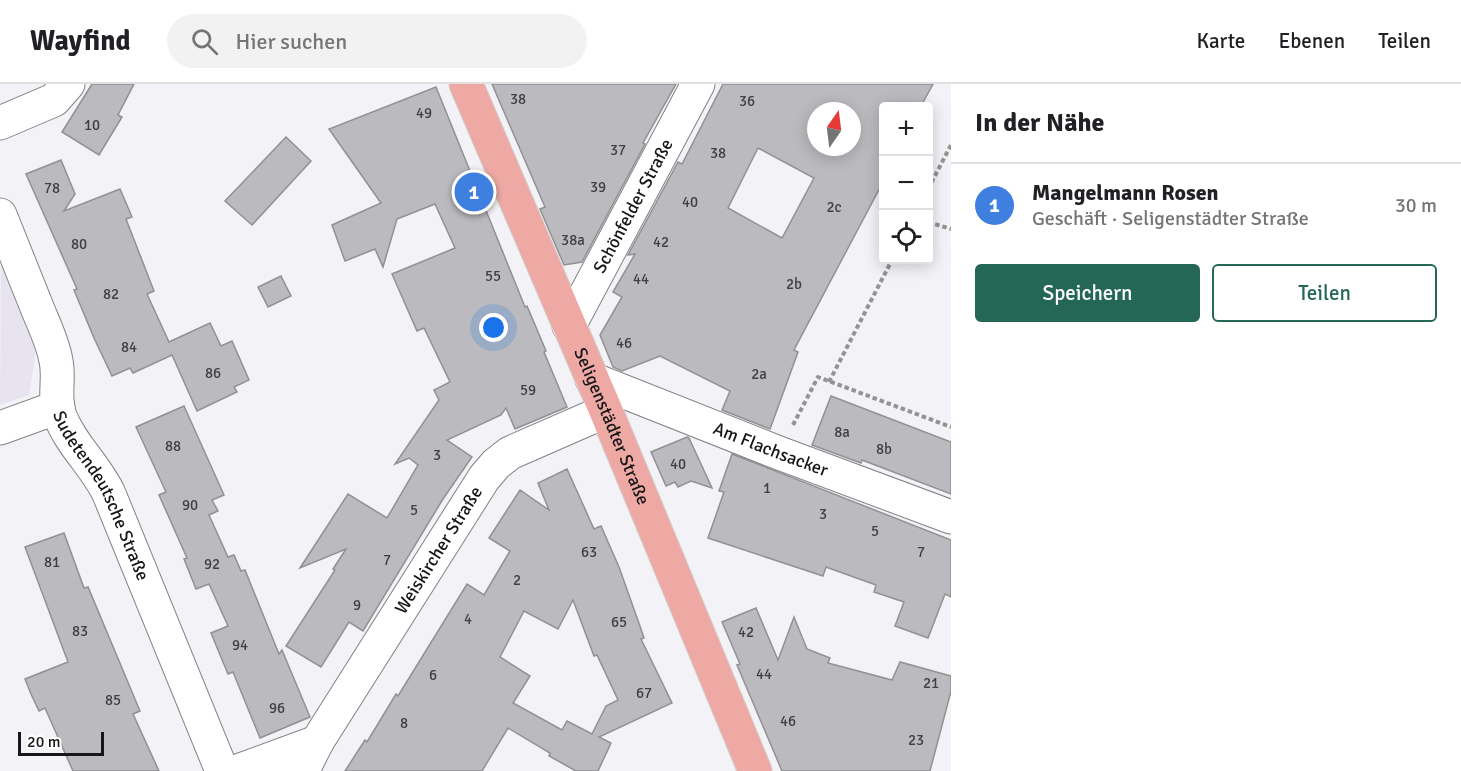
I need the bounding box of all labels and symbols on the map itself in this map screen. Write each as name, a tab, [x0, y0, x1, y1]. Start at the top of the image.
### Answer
house number: 38	[510, 90, 526, 108]
house number: 36	[739, 92, 755, 110]
north arrow	[807, 102, 861, 156]
house number: 49	[416, 104, 432, 122]
house number: 10	[84, 116, 100, 134]
street label: Schönfelder Straße	[588, 135, 678, 277]
house number: 37	[610, 141, 626, 159]
house number: 38	[710, 144, 726, 162]
pin: 1	[454, 170, 494, 214]
house number: 39	[590, 178, 606, 196]
house number: 78	[44, 179, 60, 197]
house number: 40	[682, 193, 698, 211]
house number: 2c	[826, 198, 842, 216]
house number: 38a	[561, 231, 585, 249]
house number: 42	[653, 233, 669, 251]
house number: 80	[71, 235, 87, 253]
house number: 55	[485, 267, 501, 285]
house number: 44	[633, 270, 649, 288]
house number: 2b	[786, 275, 802, 293]
house number: 82	[103, 285, 119, 303]
your location	[479, 313, 508, 342]
house number: 46	[616, 334, 632, 352]
house number: 84	[121, 338, 137, 356]
street label: Seligenstädter Straße	[569, 344, 655, 508]
house number: 86	[205, 364, 221, 382]
house number: 2a	[751, 365, 767, 383]
house number: 59	[520, 381, 536, 399]
street label: Sudetendeutsche Straße	[48, 408, 154, 584]
street label: Am Flachsacker	[710, 417, 831, 481]
house number: 8a	[834, 423, 850, 441]
house number: 88	[165, 437, 181, 455]
house number: 8b	[876, 440, 892, 458]
house number: 3	[433, 446, 441, 464]
house number: 40	[670, 455, 686, 473]
house number: 1	[763, 479, 771, 497]
street label: Weiskircher Straße	[390, 482, 487, 618]
house number: 90	[182, 496, 198, 514]
house number: 5	[410, 501, 418, 519]
house number: 3	[819, 505, 827, 523]
house number: 5	[871, 522, 879, 540]
house number: 63	[581, 543, 597, 561]
house number: 7	[917, 543, 925, 561]
house number: 7	[383, 551, 391, 569]
house number: 81	[44, 553, 60, 571]
house number: 92	[204, 555, 220, 573]
house number: 2	[513, 571, 521, 589]
house number: 9	[353, 596, 361, 614]
house number: 4	[464, 610, 472, 628]
house number: 65	[611, 613, 627, 631]
house number: 83	[72, 622, 88, 640]
house number: 42	[738, 623, 754, 641]
house number: 94	[232, 636, 248, 654]
house number: 44	[756, 665, 772, 683]
house number: 6	[429, 666, 437, 684]
house number: 21	[923, 674, 939, 692]
house number: 67	[636, 684, 652, 702]
house number: 85	[105, 691, 121, 709]
house number: 96	[269, 699, 285, 717]
house number: 46	[780, 712, 796, 730]
house number: 8	[400, 714, 408, 732]
scale bar	[18, 729, 104, 756]
house number: 23	[908, 731, 924, 749]

